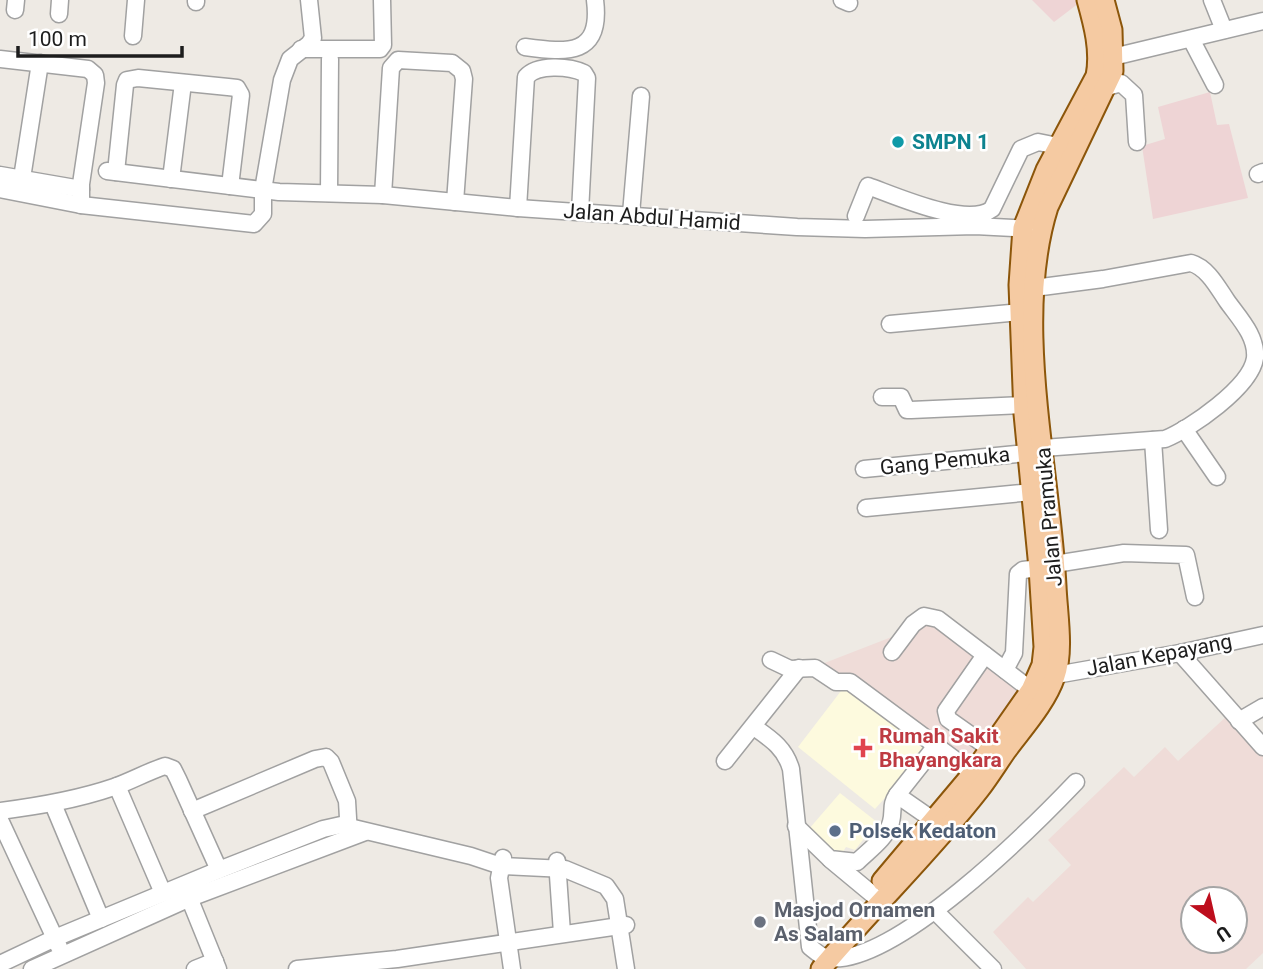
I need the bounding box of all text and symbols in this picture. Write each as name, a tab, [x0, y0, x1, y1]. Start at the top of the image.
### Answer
scale bar	[18, 14, 182, 58]
text: 100 m	[28, 27, 87, 51]
place label: SMPN 1	[912, 130, 989, 154]
marker: SMPN 1	[890, 134, 906, 150]
street label: Jalan Abdul Hamid	[563, 199, 741, 235]
street label: Gang Pemuka	[879, 442, 1011, 480]
street label: Jalan Pramuka	[1031, 446, 1067, 588]
street label: Jalan Kepayang	[1084, 629, 1234, 681]
place label: Rumah Sakit Bhayangkara	[879, 724, 1002, 772]
marker: Rumah Sakit Bhayangkara	[853, 738, 873, 758]
place label: Polsek Kedaton	[849, 819, 996, 843]
marker: Polsek Kedaton	[827, 823, 843, 839]
north arrow	[1179, 885, 1249, 955]
place label: Masjod Ornamen As Salam	[774, 898, 935, 946]
marker: Masjod Ornamen As Salam	[752, 914, 768, 930]
text: U	[1212, 921, 1235, 947]

